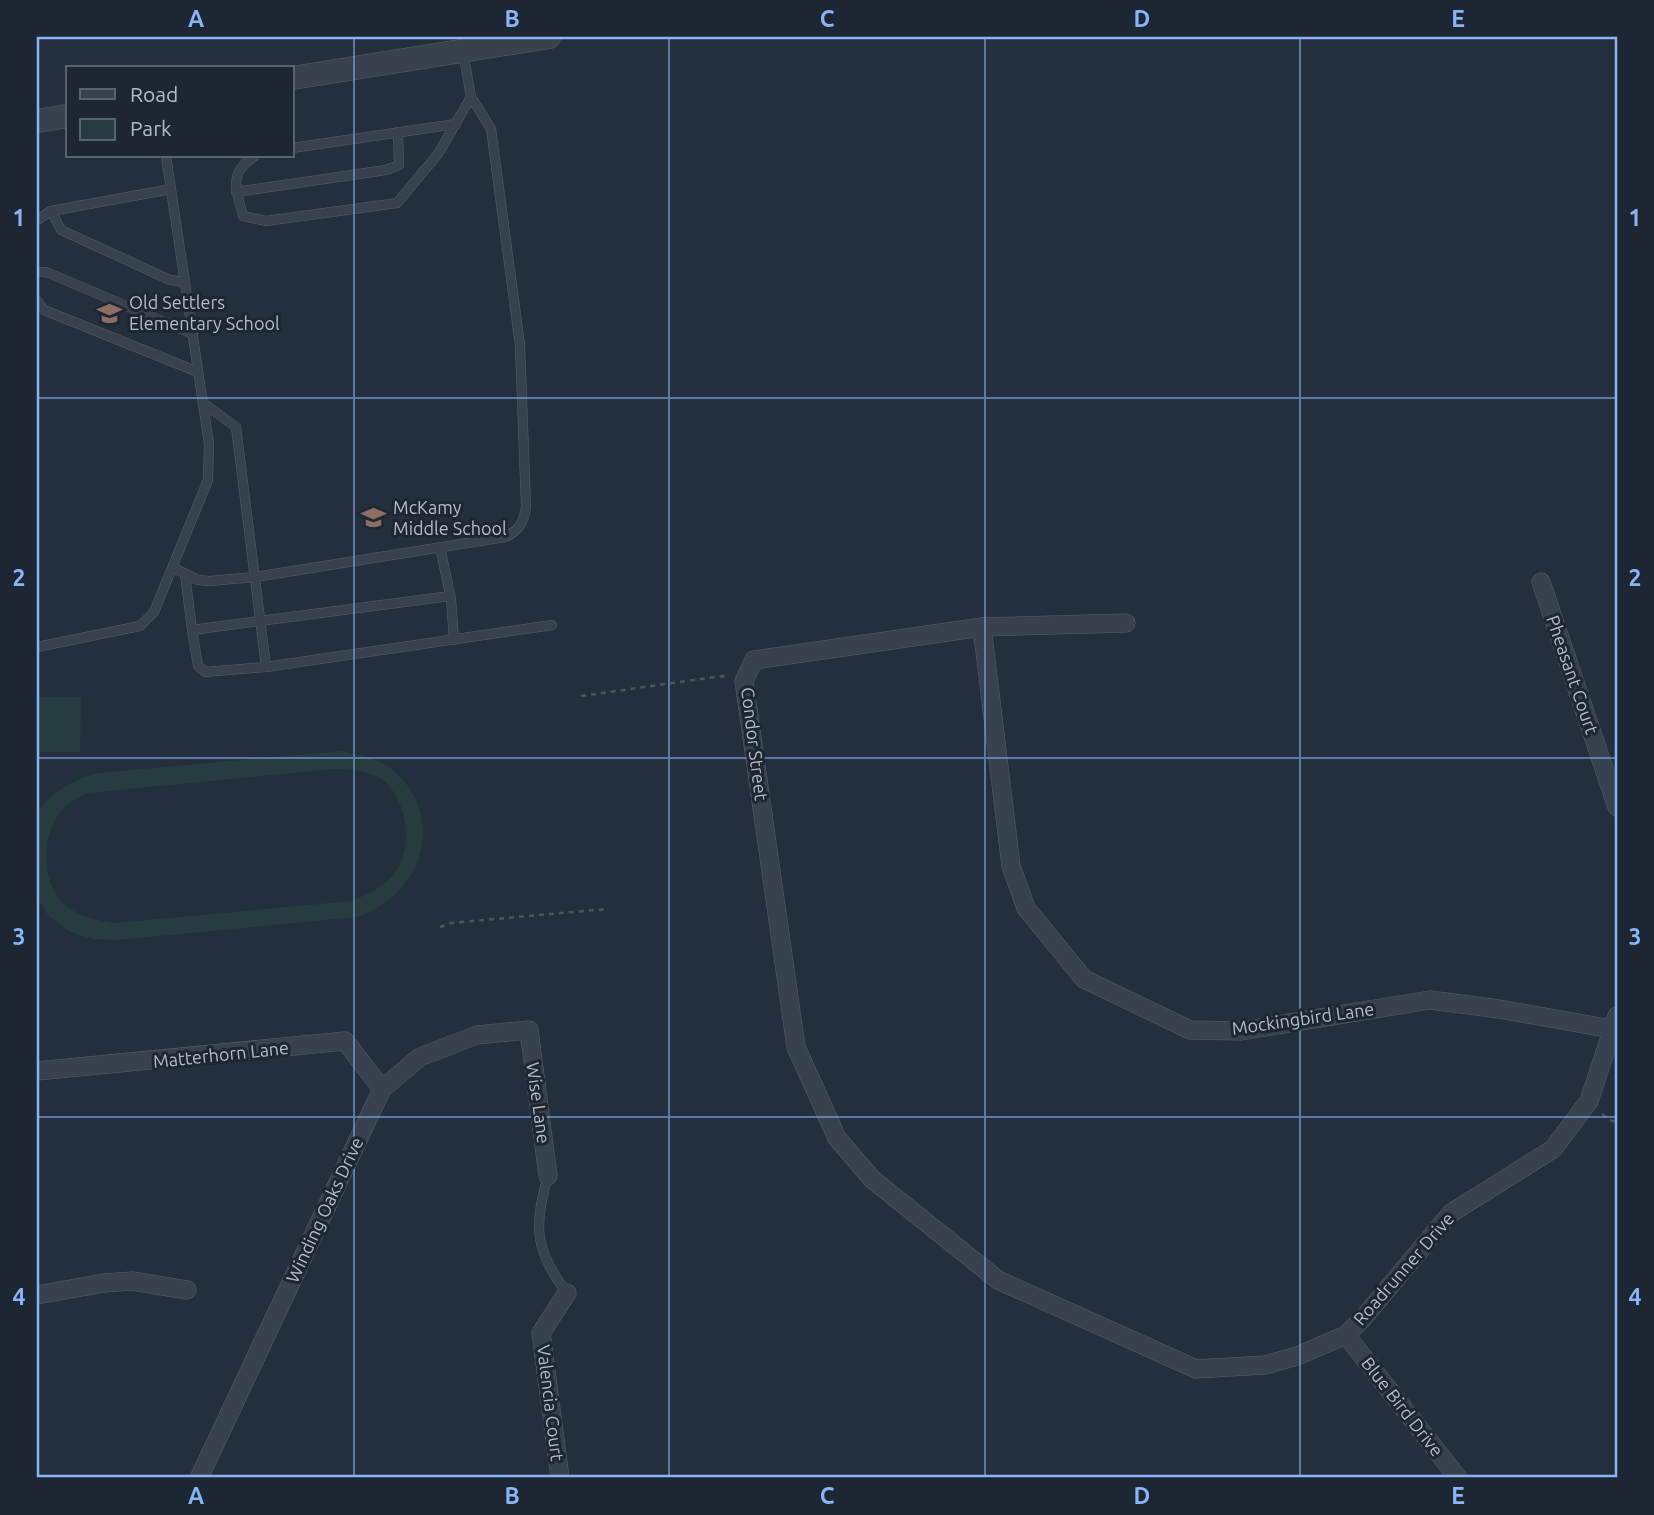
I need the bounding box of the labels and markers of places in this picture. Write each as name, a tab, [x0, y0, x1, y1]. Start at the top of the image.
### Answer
place label: Old Settlers Elementary School	[129, 292, 280, 333]
school or university icon: Old Settlers Elementary School	[95, 299, 123, 327]
place label: McKamy Middle School	[393, 497, 507, 538]
school or university icon: McKamy Middle School	[359, 504, 387, 532]

